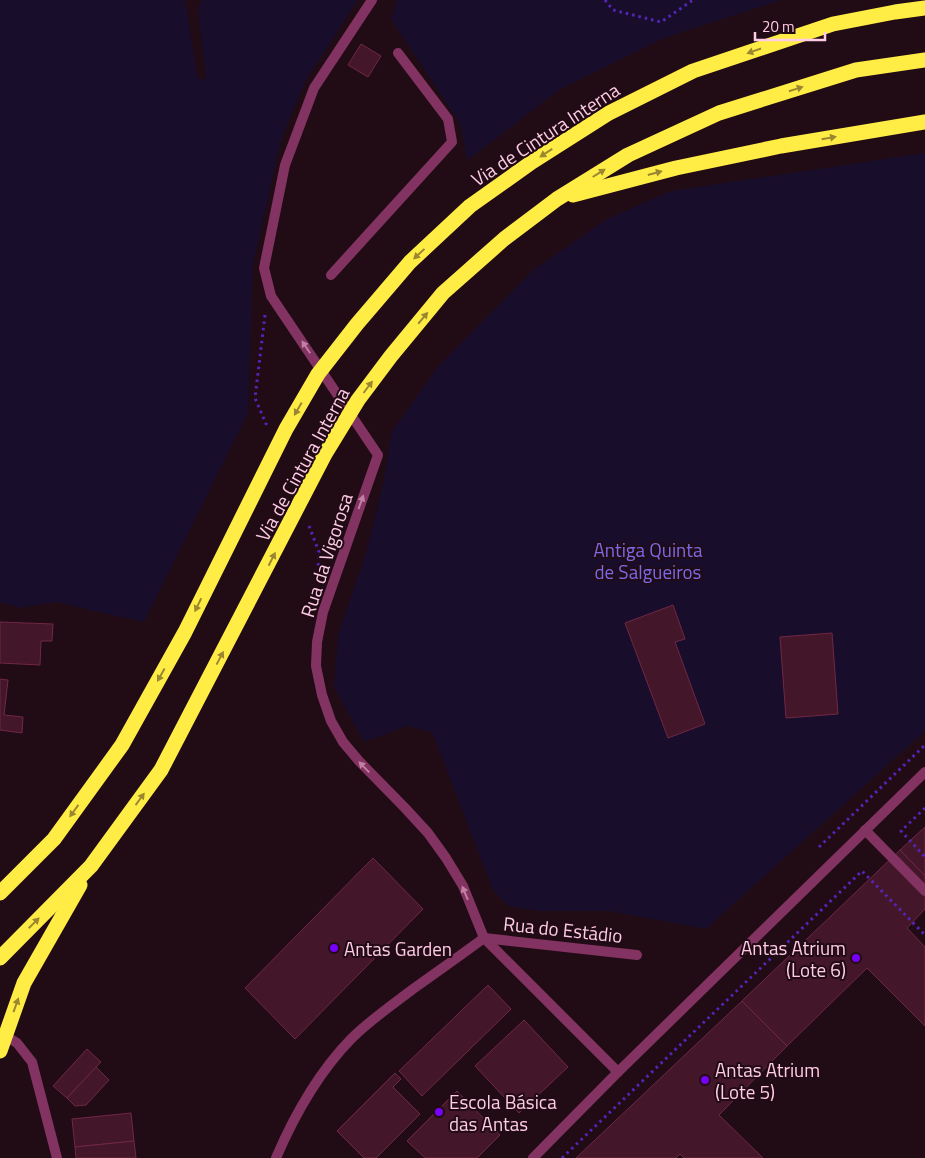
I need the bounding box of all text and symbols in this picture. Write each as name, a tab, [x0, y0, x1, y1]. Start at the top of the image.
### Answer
scale bar	[755, 10, 825, 42]
text: 20 m	[762, 15, 795, 38]
one-way arrow	[746, 47, 761, 55]
street label: Via de Cintura Interna	[465, 75, 625, 193]
one-way arrow	[788, 85, 803, 92]
one-way arrow	[822, 134, 838, 142]
one-way arrow	[540, 148, 553, 158]
one-way arrow	[592, 169, 605, 178]
one-way arrow	[648, 169, 663, 177]
one-way arrow	[412, 248, 425, 259]
one-way arrow	[417, 312, 428, 325]
one-way arrow	[301, 340, 311, 354]
street label: Via de Cintura Interna	[248, 381, 357, 546]
one-way arrow	[362, 381, 373, 394]
one-way arrow	[293, 402, 302, 415]
street label: Rua da Vigorosa	[292, 489, 360, 621]
one-way arrow	[358, 495, 365, 510]
park label: Antiga Quinta de Salgueiros	[594, 535, 703, 586]
one-way arrow	[268, 552, 276, 567]
one-way arrow	[194, 598, 202, 612]
one-way arrow	[216, 651, 224, 665]
one-way arrow	[157, 668, 166, 681]
one-way arrow	[358, 762, 370, 774]
one-way arrow	[135, 792, 145, 806]
one-way arrow	[69, 804, 79, 818]
one-way arrow	[461, 886, 469, 900]
street label: Rua do Estádio	[502, 908, 624, 950]
one-way arrow	[28, 918, 40, 930]
place label: Antas Atrium (Lote 6)	[741, 933, 846, 984]
place label: Antas Garden	[344, 934, 452, 963]
marker: Antas Garden	[328, 942, 340, 954]
marker: Antas Atrium (Lote 6)	[850, 952, 862, 964]
one-way arrow	[12, 997, 20, 1012]
place label: Antas Atrium (Lote 5)	[715, 1055, 820, 1106]
marker: Antas Atrium (Lote 5)	[699, 1074, 711, 1086]
place label: Escola Básica das Antas	[449, 1087, 557, 1138]
marker: Escola Básica das Antas	[433, 1106, 445, 1118]

